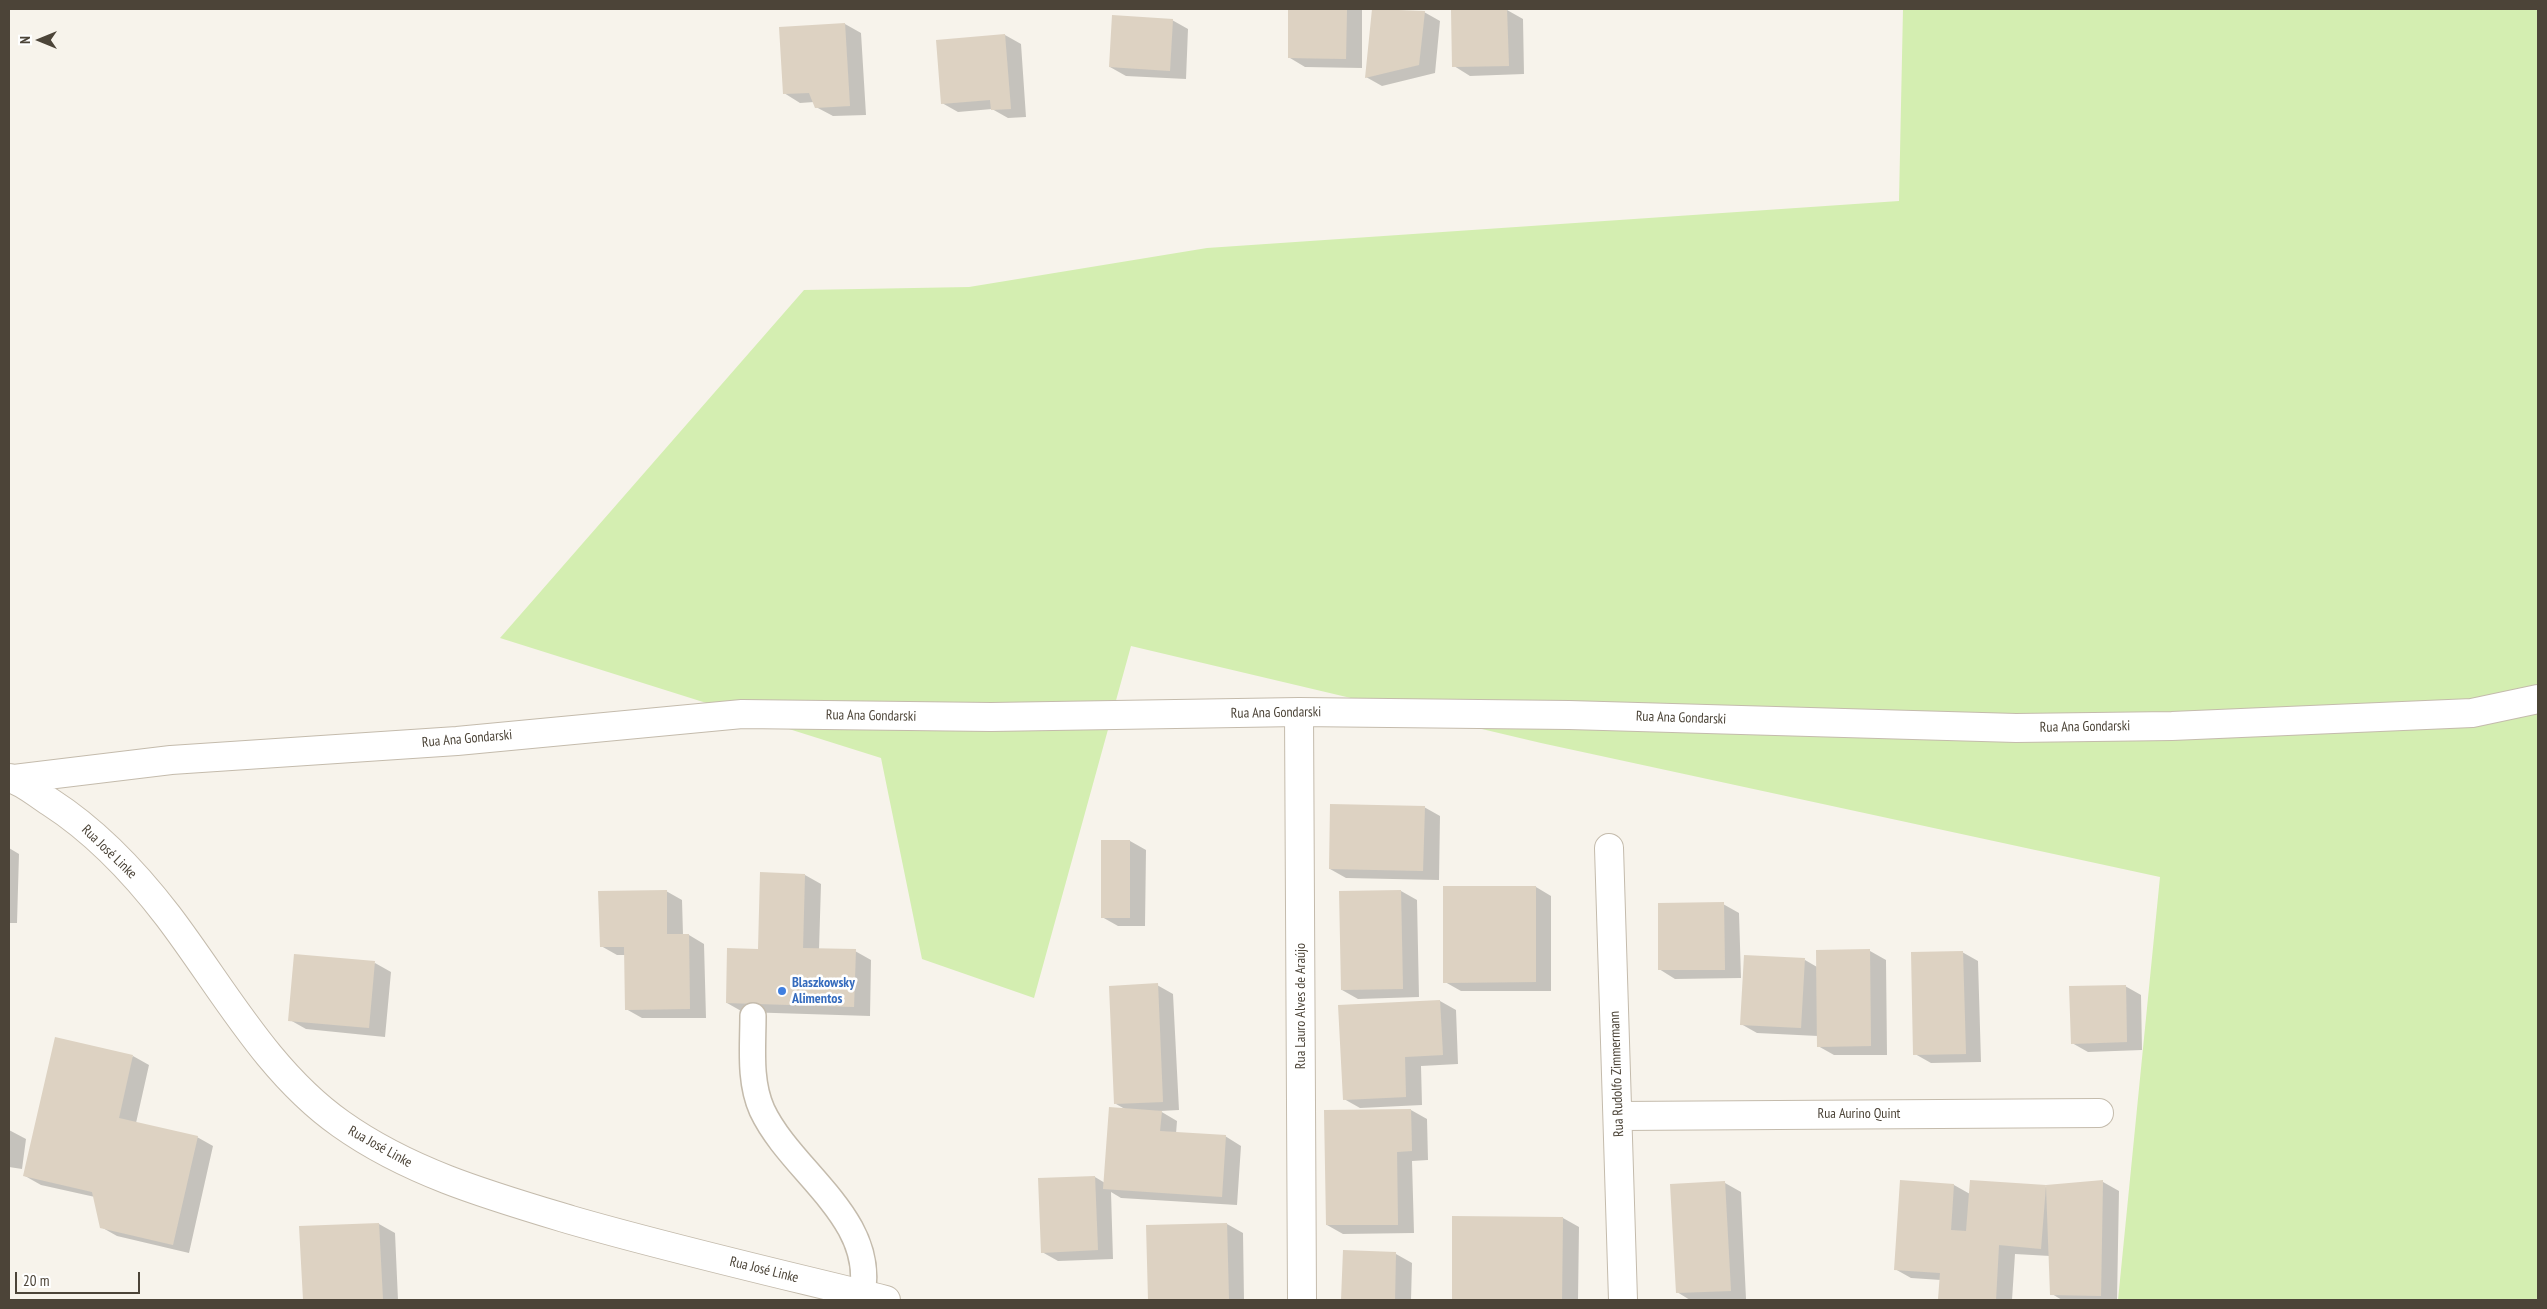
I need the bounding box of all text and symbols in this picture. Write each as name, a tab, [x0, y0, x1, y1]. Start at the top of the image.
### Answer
north arrow	[15, 15, 65, 65]
text: N	[16, 36, 34, 44]
street label: Rua Ana Gondarski	[1231, 704, 1321, 722]
street label: Rua Ana Gondarski	[826, 707, 916, 725]
street label: Rua Ana Gondarski	[1635, 708, 1727, 728]
street label: Rua Ana Gondarski	[2040, 718, 2130, 736]
street label: Rua Ana Gondarski	[421, 727, 513, 751]
street label: Rua José Linke	[78, 822, 140, 882]
street label: Rua Lauro Alves de Araújo	[1293, 943, 1309, 1069]
place label: Blaszkowsky Alimentos	[792, 975, 855, 1008]
marker: Blaszkowsky Alimentos	[776, 985, 788, 997]
street label: Rua Rudolfo Zimmermann	[1606, 1011, 1628, 1137]
street label: Rua Aurino Quint	[1818, 1106, 1900, 1122]
street label: Rua José Linke	[345, 1123, 415, 1171]
street label: Rua José Linke	[728, 1253, 800, 1287]
scale bar	[18, 1262, 142, 1294]
text: 20 m	[23, 1271, 49, 1290]

